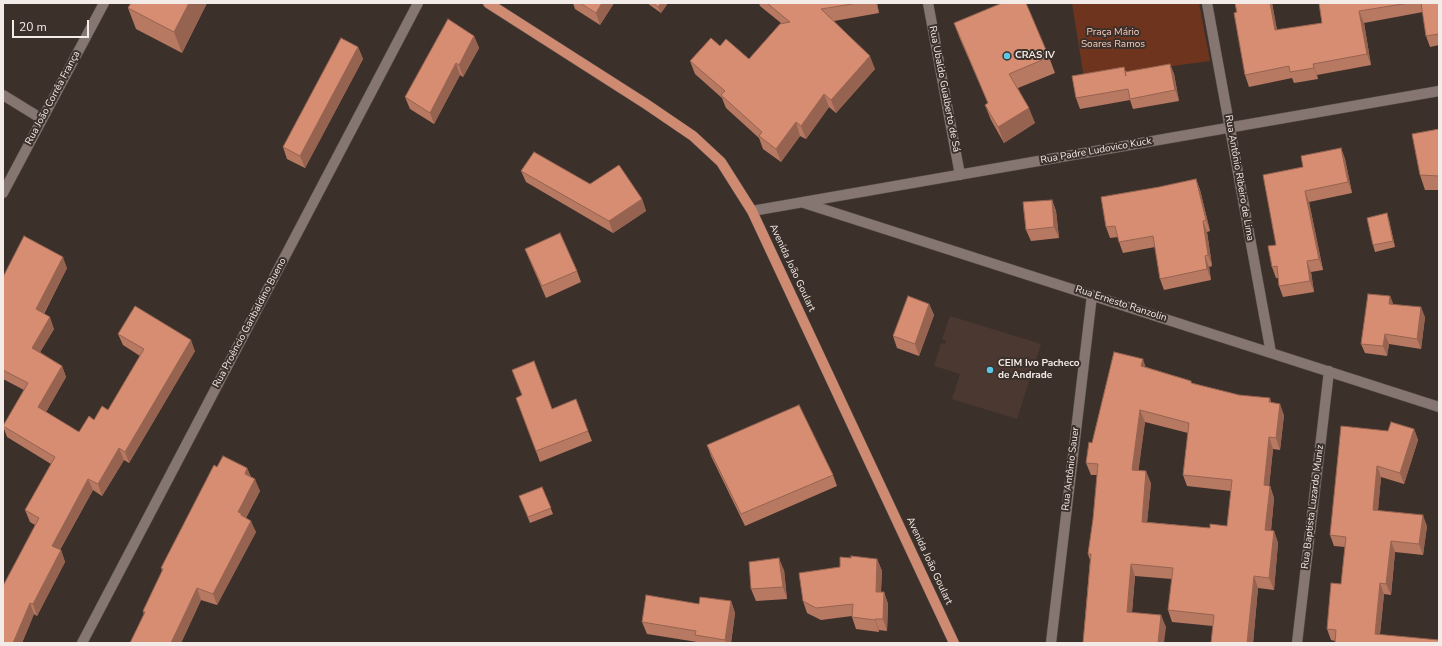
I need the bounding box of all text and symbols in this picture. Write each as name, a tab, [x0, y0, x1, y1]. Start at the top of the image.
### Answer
scale bar	[14, 12, 91, 38]
text: 20 m	[19, 19, 47, 35]
street label: Rua Ubaldo Gualberto de Sá	[926, 25, 962, 153]
park label: Praça Mário Soares Ramos	[1081, 27, 1145, 50]
street label: Rua João Corrêa França	[23, 49, 83, 147]
place label: CRAS IV	[1015, 50, 1055, 62]
marker: CRAS IV	[1002, 51, 1012, 61]
street label: Rua Antônio Ribeiro de Lima	[1222, 114, 1256, 242]
street label: Rua Padre Ludovico Kuck	[1040, 135, 1152, 167]
street label: Avenida João Goulart	[766, 222, 818, 314]
street label: Rua Proêncio Garibaldino Bueno	[211, 256, 289, 390]
street label: Rua Ernesto Ranzolin	[1074, 284, 1168, 324]
place label: CEIM Ivo Pacheco de Andrade	[998, 358, 1080, 382]
marker: CEIM Ivo Pacheco de Andrade	[985, 365, 995, 375]
street label: Rua Antônio Sauer	[1060, 426, 1082, 512]
street label: Rua Baptista Luzardo Muniz	[1299, 444, 1327, 570]
street label: Avenida João Goulart	[903, 515, 955, 607]

